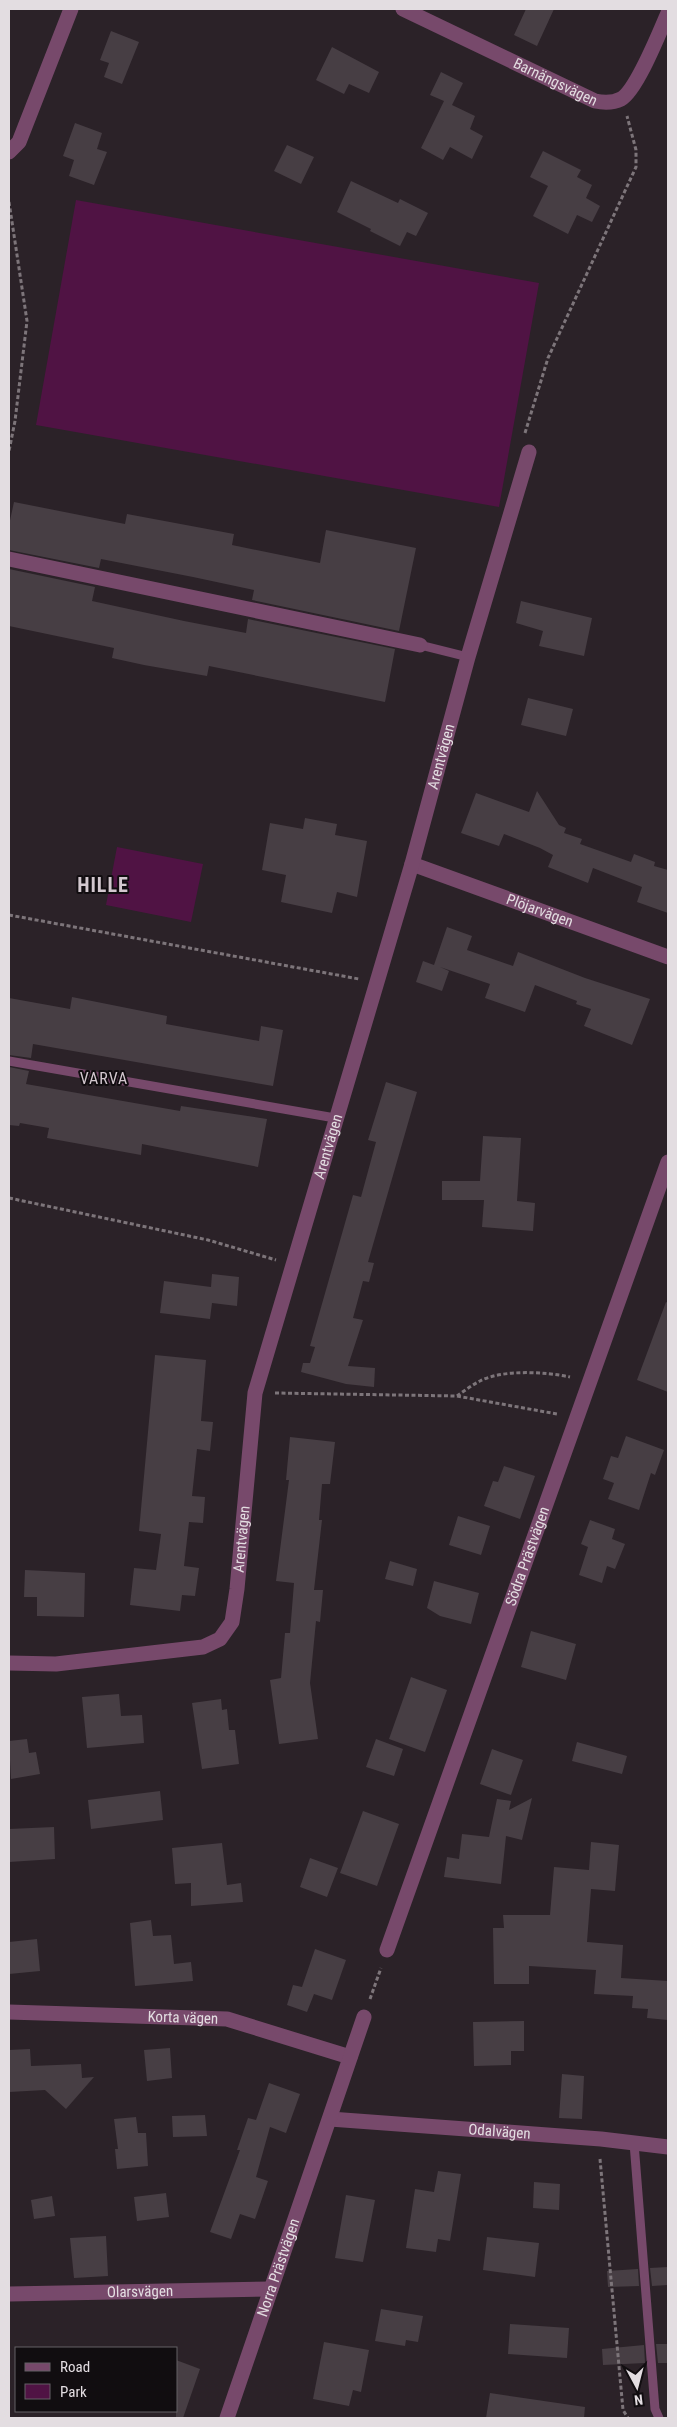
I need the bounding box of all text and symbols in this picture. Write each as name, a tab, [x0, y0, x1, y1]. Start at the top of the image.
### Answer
street label: Barnängsvägen	[510, 54, 600, 110]
street label: Arentvägen	[424, 722, 459, 791]
district label: HILLE	[77, 873, 129, 897]
street label: Plöjarvägen	[504, 890, 576, 931]
district label: VARVA	[80, 1069, 128, 1088]
street label: Arentvägen	[310, 1112, 346, 1181]
street label: Södra Prästvägen	[501, 1504, 553, 1608]
street label: Arentvägen	[230, 1505, 254, 1573]
street label: Korta vägen	[147, 2007, 219, 2028]
street label: Odalvägen	[468, 2120, 531, 2143]
street label: Norra Prästvägen	[253, 2216, 304, 2319]
street label: Olarsvägen	[107, 2282, 173, 2301]
legend	[15, 2347, 178, 2412]
text: Road	[60, 2358, 90, 2376]
north arrow	[612, 2362, 662, 2412]
text: Park	[60, 2383, 87, 2401]
text: N	[633, 2391, 644, 2408]

